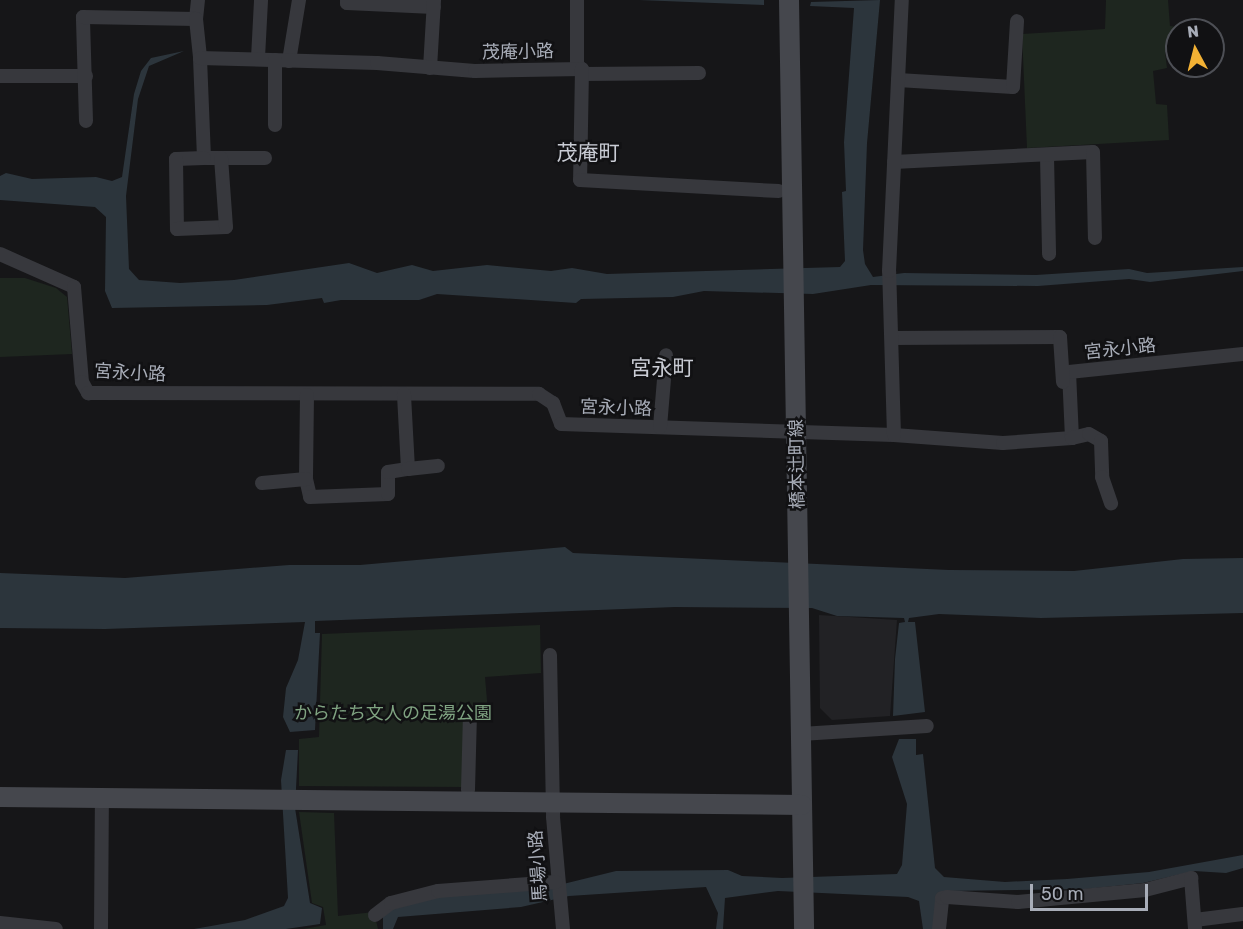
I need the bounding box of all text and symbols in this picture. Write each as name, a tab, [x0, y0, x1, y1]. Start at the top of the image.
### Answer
north arrow	[1165, 18, 1225, 78]
text: N	[1186, 21, 1200, 42]
street label: 茂庵小路	[482, 41, 554, 63]
district label: 茂庵町	[557, 140, 619, 166]
street label: 宮永小路	[1083, 334, 1157, 364]
district label: 宮永町	[631, 355, 693, 381]
street label: 宮永小路	[93, 360, 167, 386]
street label: 宮永小路	[580, 396, 652, 420]
street label: 橋本辻町線	[785, 419, 809, 509]
park label: からたち文人の足湯公園	[294, 702, 492, 724]
street label: 馬場小路	[525, 829, 551, 903]
scale bar	[1033, 872, 1152, 910]
text: 50 m	[1041, 883, 1084, 905]

